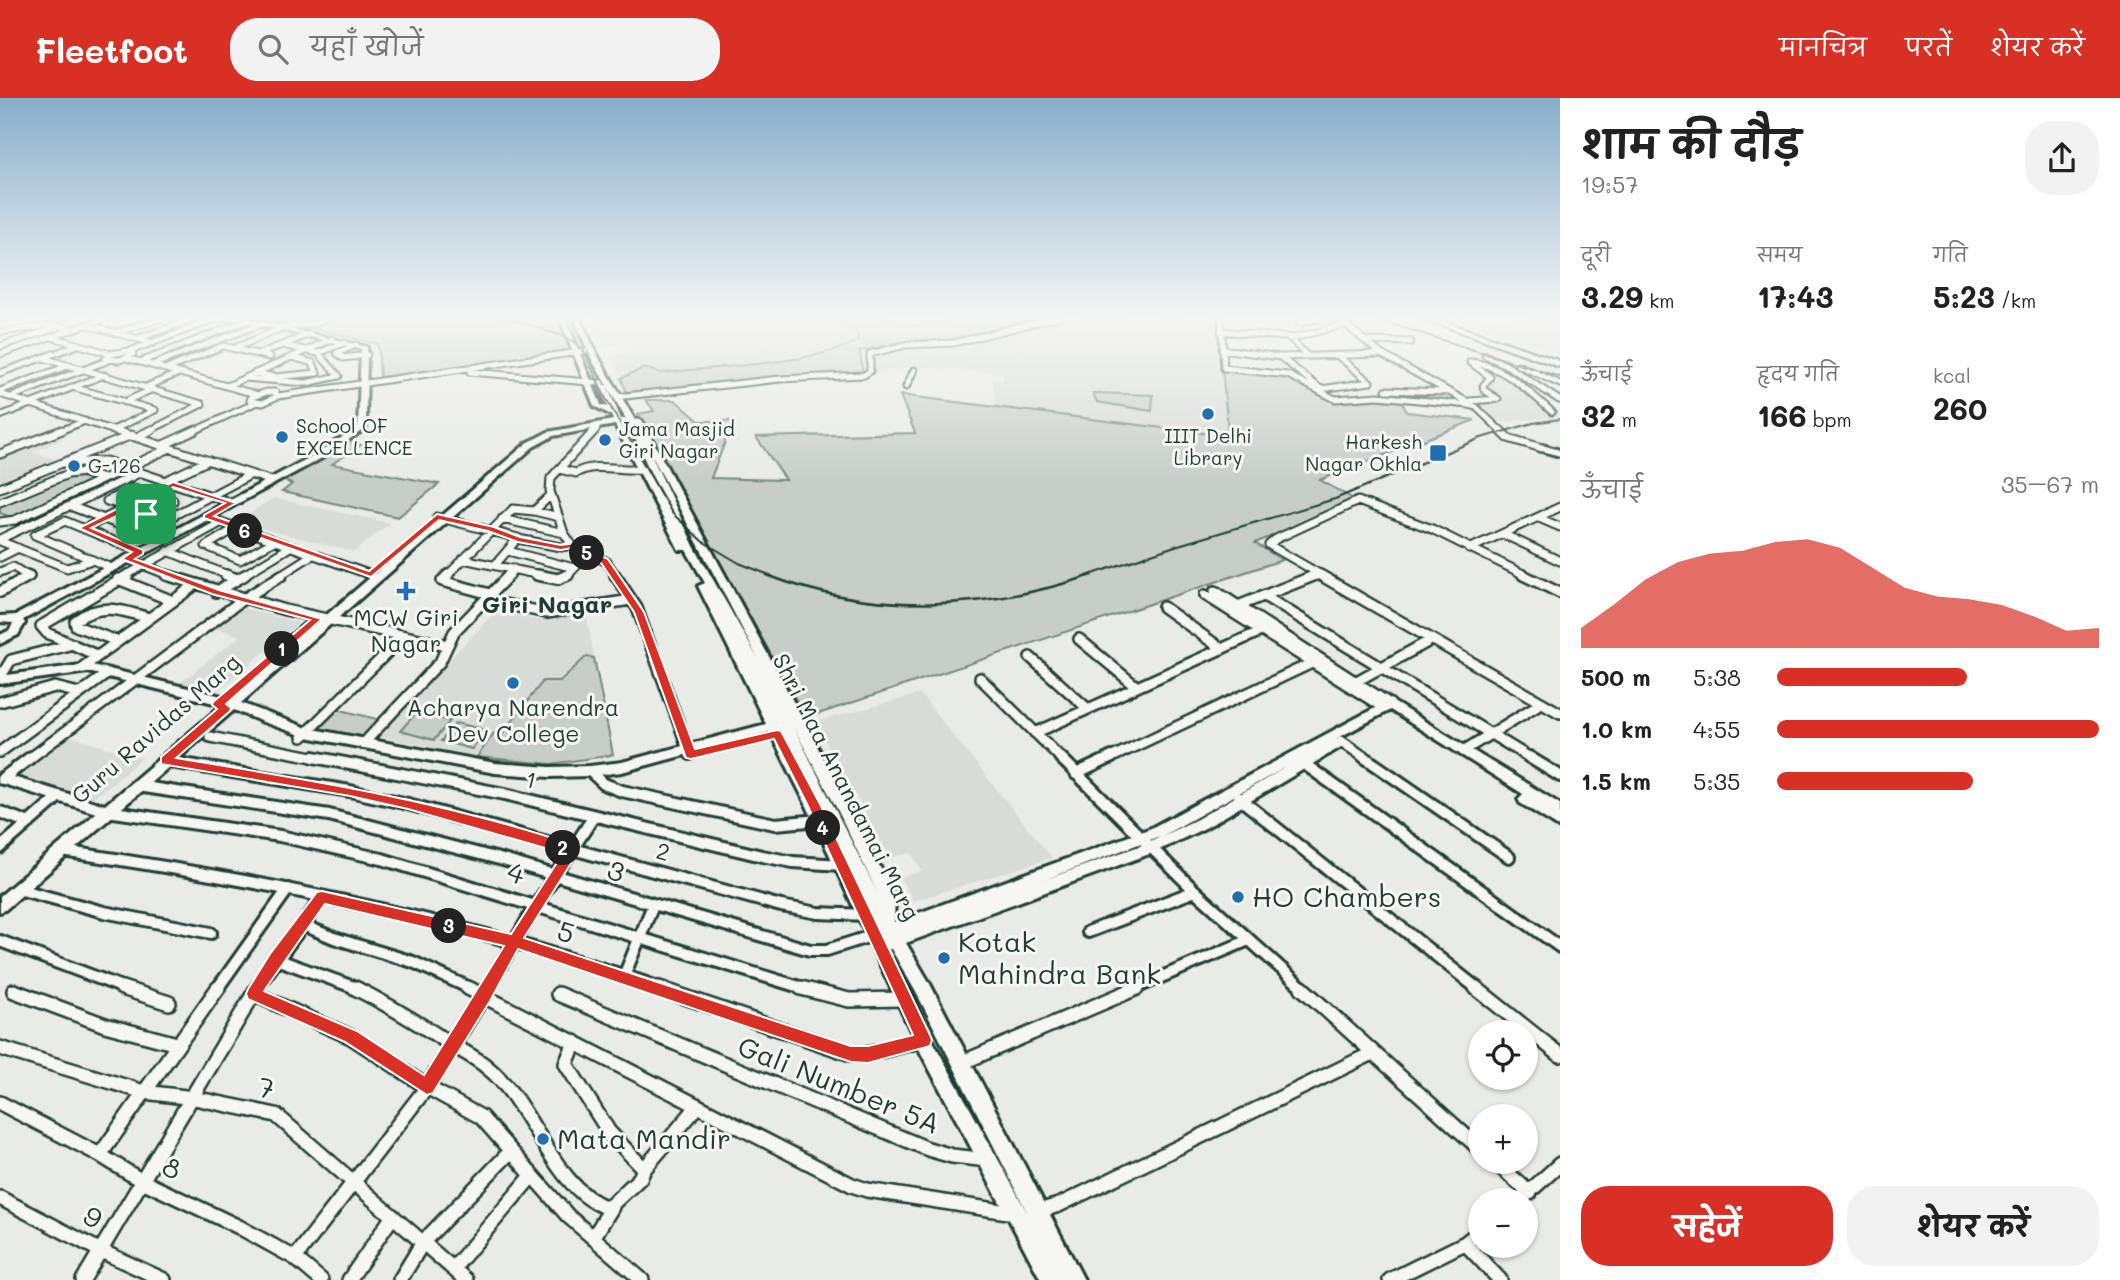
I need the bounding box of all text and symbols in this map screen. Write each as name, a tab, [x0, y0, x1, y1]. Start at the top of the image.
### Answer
search box	[230, 18, 720, 81]
text: Fleetfoot	[35, 28, 188, 71]
text: यहाँ खोजें	[310, 29, 423, 63]
icon: search	[254, 30, 292, 68]
text: मानचित्र	[1779, 31, 1867, 62]
text: परतें	[1905, 31, 1952, 62]
text: शेयर करें	[1990, 31, 2085, 62]
text: शाम की दौड़	[1581, 118, 1801, 168]
button: share	[2025, 121, 2099, 195]
text: 19:57	[1581, 169, 1638, 199]
text: दूरी	[1581, 242, 1611, 267]
text: समय	[1757, 242, 1802, 267]
text: गति	[1933, 242, 1968, 267]
text: 3.29	[1581, 276, 1643, 316]
text: 17:43	[1757, 276, 1834, 316]
text: 5:23	[1933, 276, 1995, 316]
text: km	[1643, 288, 1674, 313]
text: /km	[1995, 288, 2036, 313]
text: ऊँचाई	[1581, 361, 1632, 386]
text: हृदय गति	[1757, 361, 1839, 386]
text: kcal	[1933, 363, 1971, 388]
text: 260	[1933, 388, 1987, 428]
text: 32	[1581, 395, 1616, 435]
text: 166	[1757, 395, 1807, 435]
marker: IIIT Delhi Library	[1200, 406, 1216, 422]
text: m	[1616, 407, 1637, 432]
text: bpm	[1807, 407, 1852, 432]
place label: School OF EXCELLENCE	[296, 413, 413, 460]
place label: Jama Masjid Giri Nagar	[619, 416, 735, 463]
place label: IIIT Delhi Library	[1164, 423, 1252, 470]
marker: School OF EXCELLENCE	[274, 429, 290, 445]
place label: Harkesh Nagar Okhla	[1305, 429, 1422, 476]
marker: Jama Masjid Giri Nagar	[597, 432, 613, 448]
marker: Harkesh Nagar Okhla	[1428, 443, 1448, 463]
place label: G-126	[88, 453, 141, 478]
marker: G-126	[66, 458, 82, 474]
text: 35–67 m	[2001, 469, 2099, 499]
text: ऊँचाई	[1581, 474, 1643, 504]
pin	[116, 484, 176, 544]
icon: arrive	[127, 495, 165, 533]
pin: 6	[228, 514, 262, 548]
text: 6	[239, 518, 250, 543]
pin: 5	[570, 536, 604, 570]
text: 5	[581, 540, 592, 565]
marker: MCW Giri Nagar	[396, 581, 416, 601]
district label: Giri Nagar	[482, 588, 612, 619]
place label: MCW Giri Nagar	[354, 602, 458, 658]
pin: 1	[264, 632, 300, 666]
text: 1	[277, 636, 286, 661]
street label: Guru Ravidas Marg	[65, 647, 246, 810]
street label: Shri Maa Anandamai Marg	[766, 648, 927, 925]
text: 500 m	[1581, 662, 1651, 692]
text: 5:38	[1693, 662, 1741, 692]
marker: Acharya Narendra Dev College	[505, 675, 521, 691]
place label: Acharya Narendra Dev College	[407, 692, 619, 748]
text: 1.0 km	[1581, 714, 1652, 744]
text: 4:55	[1693, 714, 1740, 744]
street label: 1	[523, 763, 540, 795]
text: 1.5 km	[1581, 766, 1651, 796]
text: 5:35	[1693, 766, 1740, 796]
pin: 4	[806, 810, 840, 846]
text: 4	[816, 815, 829, 840]
pin: 2	[546, 830, 580, 866]
text: 2	[557, 835, 568, 860]
street label: 2	[653, 835, 673, 867]
street label: 3	[603, 850, 629, 890]
street label: 4	[503, 852, 530, 892]
place label: HO Chambers	[1252, 878, 1441, 914]
marker: HO Chambers	[1230, 889, 1246, 905]
pin: 3	[432, 908, 466, 944]
street label: 5	[553, 911, 579, 951]
text: 3	[443, 913, 454, 938]
place label: Kotak Mahindra Bank	[958, 923, 1161, 991]
marker: Kotak Mahindra Bank	[936, 950, 952, 966]
map controls	[1468, 1020, 1538, 1258]
button: locate	[1468, 1020, 1538, 1090]
street label: Gali Number 5A	[733, 1027, 946, 1141]
street label: 7	[254, 1068, 278, 1106]
button: +	[1468, 1104, 1538, 1174]
place label: Mata Mandir	[557, 1120, 731, 1156]
marker: Mata Mandir	[535, 1131, 551, 1147]
street label: 8	[157, 1147, 188, 1187]
button: सहेजें	[1581, 1186, 1833, 1266]
button: शेयर करें	[1847, 1186, 2099, 1266]
button: −	[1468, 1188, 1538, 1258]
street label: 9	[78, 1196, 109, 1236]

